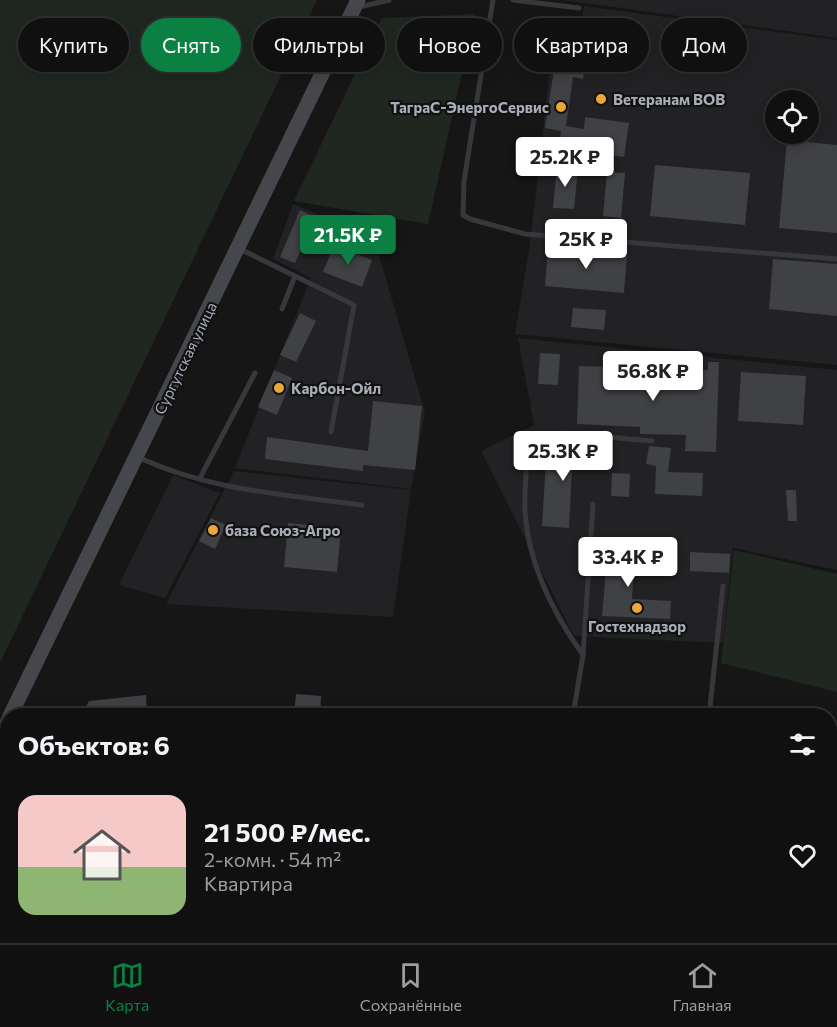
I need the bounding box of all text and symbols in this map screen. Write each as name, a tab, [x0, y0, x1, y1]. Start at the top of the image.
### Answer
chip: Купить	[18, 18, 129, 72]
chip: Снять	[141, 18, 241, 72]
chip: Фильтры	[253, 18, 385, 72]
chip: Новое	[397, 18, 502, 72]
chip: Квартира	[514, 18, 649, 72]
chip: Дом	[661, 18, 747, 72]
place label: Ветеранам ВОВ	[613, 90, 725, 108]
map controls	[765, 90, 819, 144]
button: locate	[765, 90, 819, 144]
marker: Ветеранам ВОВ	[594, 92, 608, 106]
place label: ТаграС-ЭнергоСервис	[390, 98, 549, 116]
marker: ТаграС-ЭнергоСервис	[554, 100, 568, 114]
pin: 25.2K ₽	[510, 137, 620, 188]
text: 25.2K ₽	[530, 144, 600, 168]
pin: 21.5K ₽	[293, 215, 403, 266]
pin: 25K ₽	[544, 219, 628, 270]
text: 21.5K ₽	[314, 222, 382, 246]
text: 25K ₽	[559, 226, 613, 250]
street label: Сургутская улица	[150, 299, 220, 417]
pin: 56.8K ₽	[598, 351, 708, 402]
text: 56.8K ₽	[617, 358, 689, 382]
place label: Карбон-Ойл	[291, 379, 381, 397]
marker: Карбон-Ойл	[272, 381, 286, 395]
pin: 25.3K ₽	[508, 431, 618, 482]
text: 25.3K ₽	[528, 438, 598, 462]
place label: база Союз-Агро	[225, 521, 340, 539]
marker: база Союз-Агро	[206, 523, 220, 537]
pin: 33.4K ₽	[573, 537, 683, 588]
text: 33.4K ₽	[592, 544, 664, 568]
marker: Гостехнадзор	[630, 601, 644, 615]
place label: Гостехнадзор	[588, 617, 686, 635]
icon: filters	[786, 728, 819, 761]
text: Объектов: 6	[18, 729, 170, 760]
text: 21 500 ₽/мес.	[204, 816, 371, 847]
icon: home	[66, 819, 138, 891]
icon: heart	[786, 839, 819, 872]
text: 2-комн. · 54 m²	[204, 847, 341, 871]
text: Квартира	[204, 871, 293, 895]
tab: Карта	[105, 959, 149, 1014]
tab: Сохранённые	[360, 959, 462, 1014]
tab: Главная	[672, 959, 732, 1014]

